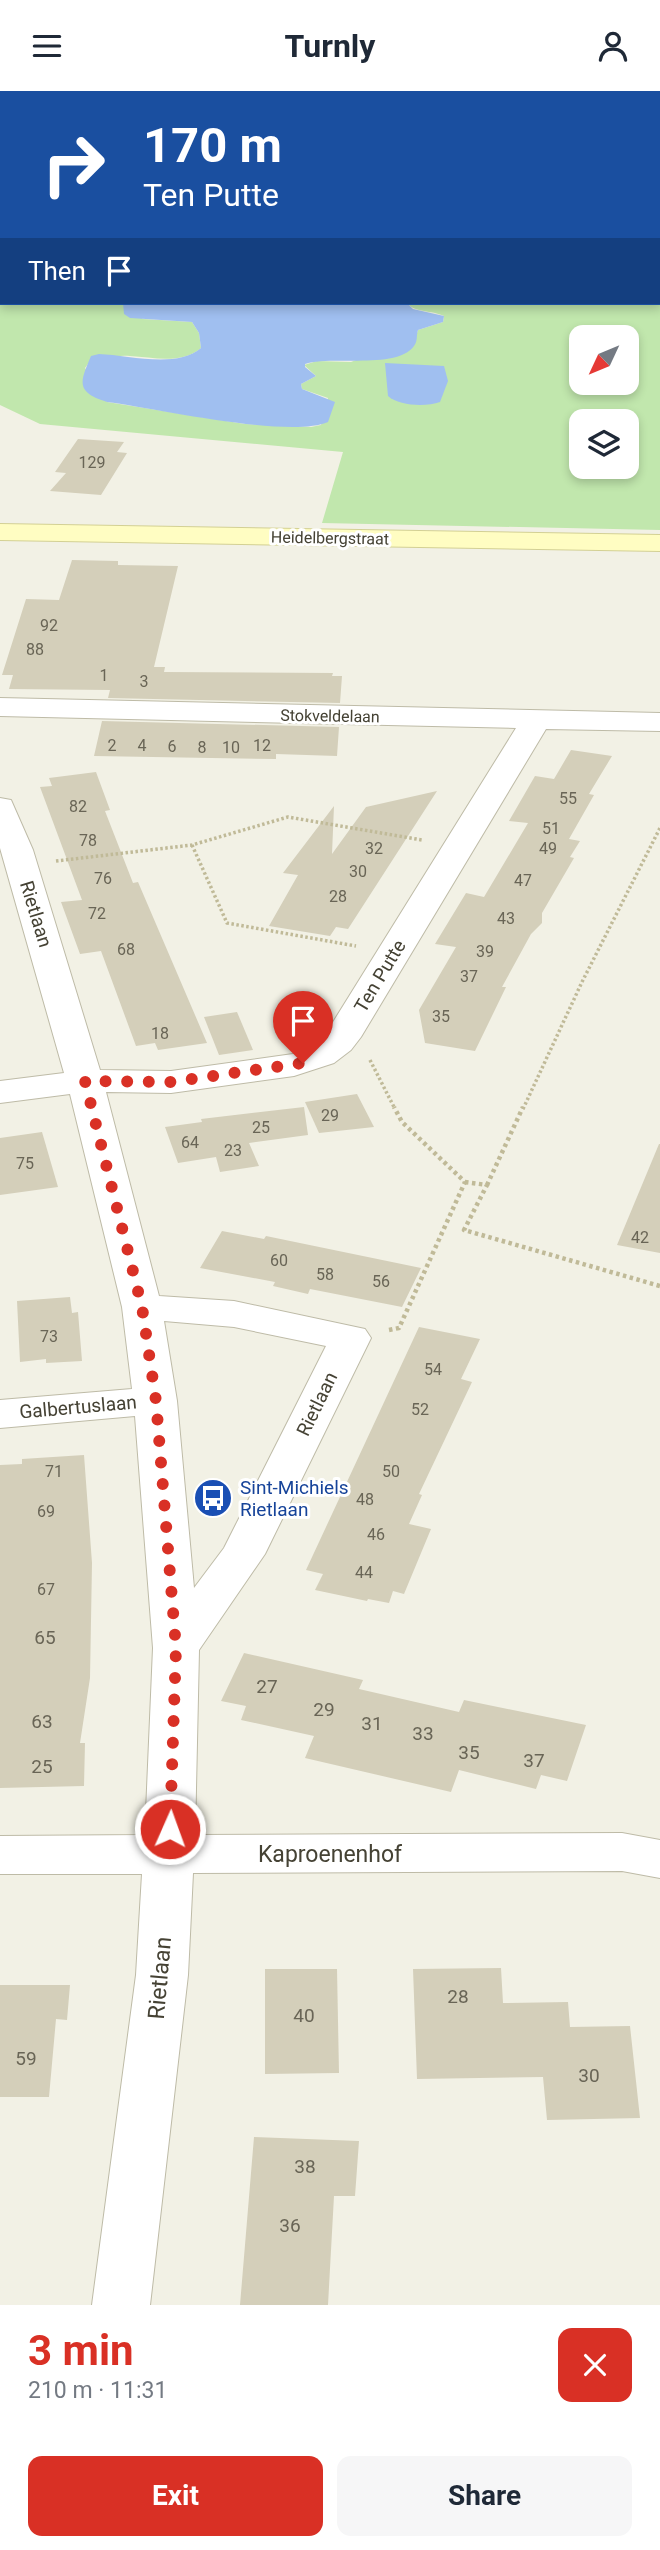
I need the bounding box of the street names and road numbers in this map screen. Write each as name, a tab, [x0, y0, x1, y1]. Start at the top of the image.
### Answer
street label: Heidelbergstraat	[271, 527, 389, 549]
street label: Stokveldelaan	[280, 706, 380, 726]
street label: Rietlaan	[15, 878, 57, 950]
street label: Ten Putte	[349, 936, 411, 1016]
street label: Rietlaan	[292, 1368, 342, 1440]
street label: Galbertuslaan	[18, 1390, 138, 1424]
street label: Kaproenenhof	[258, 1841, 403, 1868]
street label: Rietlaan	[143, 1936, 177, 2020]

